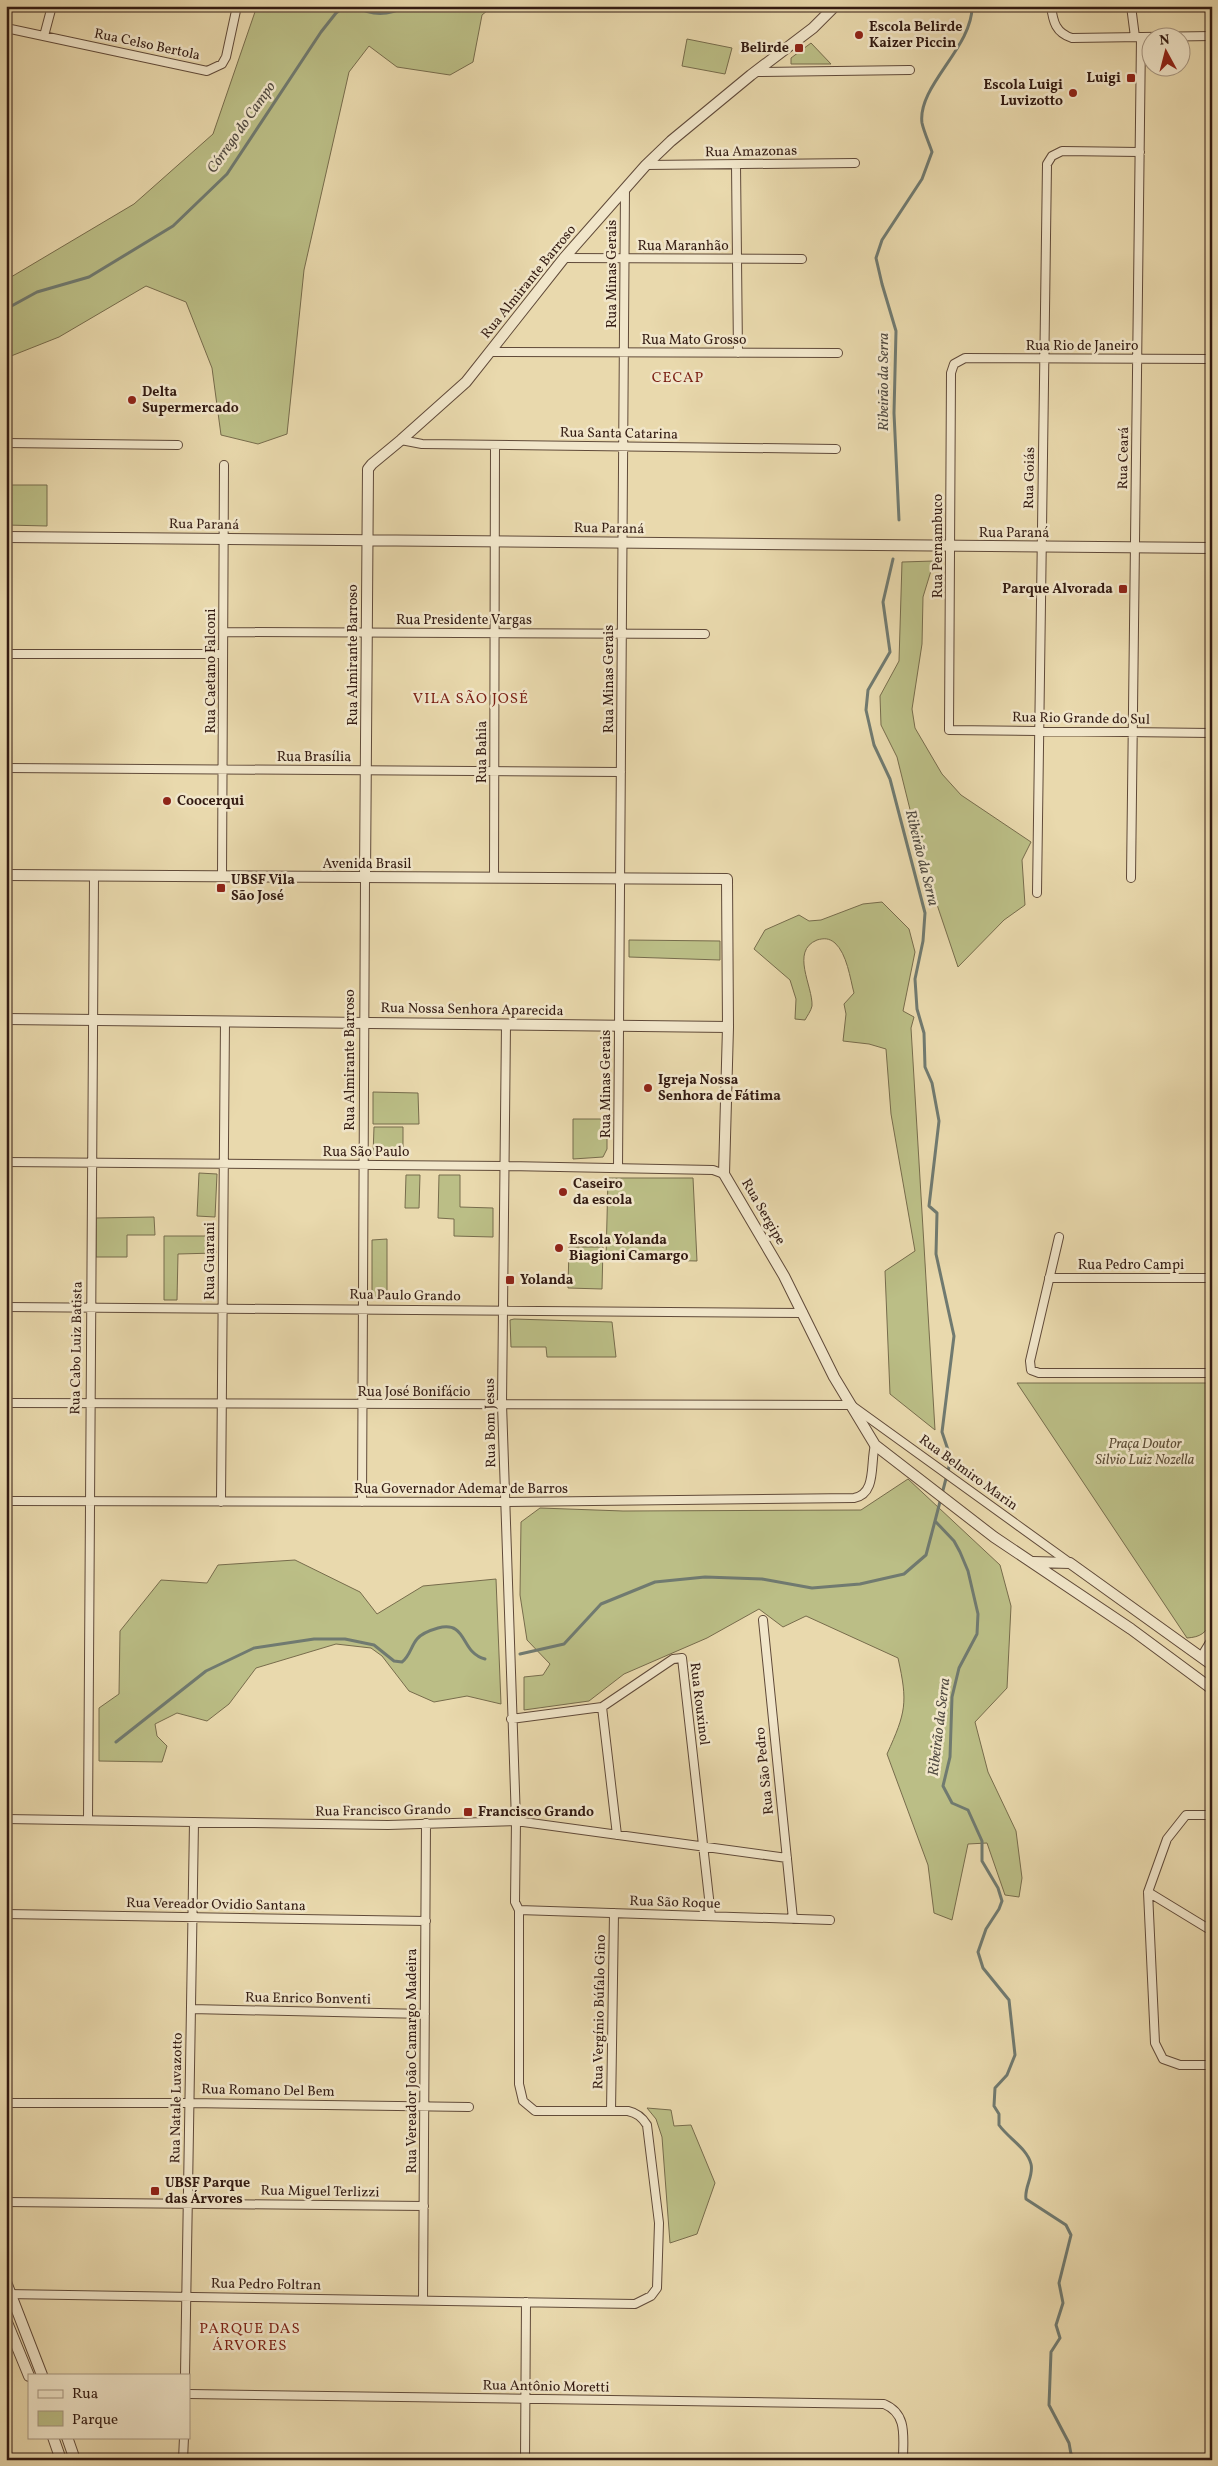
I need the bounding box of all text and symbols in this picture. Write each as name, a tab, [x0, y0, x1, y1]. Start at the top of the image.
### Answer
place label: Escola Belirde Kaizer Piccin	[869, 18, 962, 53]
street label: Rua Celso Bertola	[92, 24, 202, 66]
north arrow	[1140, 28, 1190, 78]
marker: Escola Belirde Kaizer Piccin	[853, 29, 865, 41]
text: N	[1158, 31, 1171, 51]
place label: Belirde	[740, 39, 789, 58]
marker: Belirde	[793, 42, 805, 54]
place label: Luigi	[1086, 69, 1121, 88]
marker: Luigi	[1125, 72, 1137, 84]
place label: Escola Luigi Luvizotto	[984, 76, 1063, 111]
water label: Córrego do Campo	[203, 78, 282, 178]
marker: Escola Luigi Luvizotto	[1067, 87, 1079, 99]
street label: Rua Amazonas	[705, 142, 797, 162]
street label: Rua Minas Gerais	[603, 220, 622, 328]
street label: Rua Almirante Barroso	[477, 221, 581, 343]
street label: Rua Maranhão	[637, 237, 729, 256]
street label: Rua Mato Grosso	[641, 331, 747, 350]
water label: Ribeirão da Serra	[874, 333, 895, 431]
street label: Rua Rio de Janeiro	[1026, 337, 1138, 356]
district label: CECAP	[652, 368, 704, 389]
place label: Delta Supermercado	[142, 383, 239, 418]
marker: Delta Supermercado	[126, 394, 138, 406]
street label: Rua Santa Catarina	[560, 423, 678, 445]
street label: Rua Ceará	[1114, 426, 1134, 490]
street label: Rua Goiás	[1020, 447, 1040, 509]
street label: Rua Pernambuco	[929, 494, 948, 598]
street label: Rua Paraná	[169, 515, 239, 535]
street label: Rua Paraná	[574, 519, 644, 539]
street label: Rua Paraná	[979, 524, 1049, 543]
place label: Parque Alvorada	[1002, 580, 1113, 599]
marker: Parque Alvorada	[1117, 583, 1129, 595]
street label: Rua Almirante Barroso	[344, 584, 363, 726]
street label: Rua Caetano Falconi	[202, 608, 221, 734]
street label: Rua Presidente Vargas	[396, 611, 532, 630]
street label: Rua Minas Gerais	[600, 625, 619, 733]
district label: VILA SÃO JOSÉ	[413, 689, 529, 710]
street label: Rua Rio Grande do Sul	[1012, 708, 1150, 730]
street label: Rua Bahia	[473, 721, 492, 783]
street label: Rua Brasília	[277, 748, 351, 767]
place label: Coocerqui	[177, 792, 244, 811]
marker: Coocerqui	[161, 795, 173, 807]
water label: Ribeirão da Serra	[899, 808, 943, 908]
street label: Avenida Brasil	[322, 855, 412, 874]
place label: UBSF Vila São José	[231, 871, 295, 906]
marker: UBSF Vila São José	[215, 882, 227, 894]
street label: Rua Almirante Barroso	[341, 989, 360, 1131]
street label: Rua Nossa Senhora Aparecida	[380, 999, 564, 1021]
street label: Rua Minas Gerais	[597, 1030, 616, 1138]
place label: Igreja Nossa Senhora de Fátima	[658, 1071, 781, 1106]
marker: Igreja Nossa Senhora de Fátima	[642, 1082, 654, 1094]
street label: Rua São Paulo	[323, 1143, 409, 1162]
place label: Caseiro da escola	[573, 1175, 633, 1210]
street label: Rua Sergipe	[736, 1175, 790, 1249]
marker: Caseiro da escola	[557, 1186, 569, 1198]
street label: Rua Guarani	[201, 1222, 220, 1300]
place label: Escola Yolanda Biagioni Camargo	[569, 1231, 688, 1266]
marker: Escola Yolanda Biagioni Camargo	[553, 1242, 565, 1254]
street label: Rua Pedro Campi	[1078, 1256, 1184, 1275]
place label: Yolanda	[520, 1271, 574, 1290]
marker: Yolanda	[504, 1274, 516, 1286]
street label: Rua Cabo Luiz Batista	[66, 1281, 88, 1415]
street label: Rua Paulo Grando	[349, 1286, 461, 1306]
street label: Rua Bom Jesus	[481, 1378, 501, 1468]
street label: Rua José Bonifácio	[357, 1383, 471, 1402]
street label: Rua Belmiro Marin	[915, 1431, 1021, 1515]
park label: Praça Doutor Silvio Luiz Nozella	[1096, 1435, 1195, 1470]
street label: Rua Governador Ademar de Barros	[354, 1480, 568, 1499]
street label: Rua Rouxinol	[684, 1662, 714, 1746]
water label: Ribeirão da Serra	[924, 1677, 956, 1777]
street label: Rua São Pedro	[751, 1726, 779, 1816]
street label: Rua Francisco Grando	[315, 1800, 451, 1822]
place label: Francisco Grando	[478, 1803, 594, 1822]
marker: Francisco Grando	[462, 1806, 474, 1818]
street label: Rua São Roque	[629, 1892, 721, 1914]
street label: Rua Vereador Ovidio Santana	[126, 1894, 306, 1916]
street label: Rua Vergínio Búfalo Gino	[589, 1934, 611, 2090]
street label: Rua Vereador João Camargo Madeira	[403, 1949, 422, 2173]
street label: Rua Enrico Bonventi	[245, 1988, 371, 2010]
street label: Rua Natale Luvazotto	[166, 2032, 188, 2164]
street label: Rua Romano Del Bem	[201, 2080, 335, 2102]
place label: UBSF Parque das Árvores	[165, 2174, 250, 2209]
street label: Rua Miguel Terlizzi	[260, 2181, 380, 2203]
marker: UBSF Parque das Árvores	[149, 2185, 161, 2197]
street label: Rua Pedro Foltran	[211, 2275, 321, 2295]
district label: PARQUE DAS ÁRVORES	[199, 2319, 301, 2357]
legend	[28, 2374, 190, 2438]
street label: Rua Antônio Moretti	[482, 2376, 610, 2398]
text: Rua	[72, 2384, 98, 2405]
text: Parque	[72, 2410, 118, 2431]

